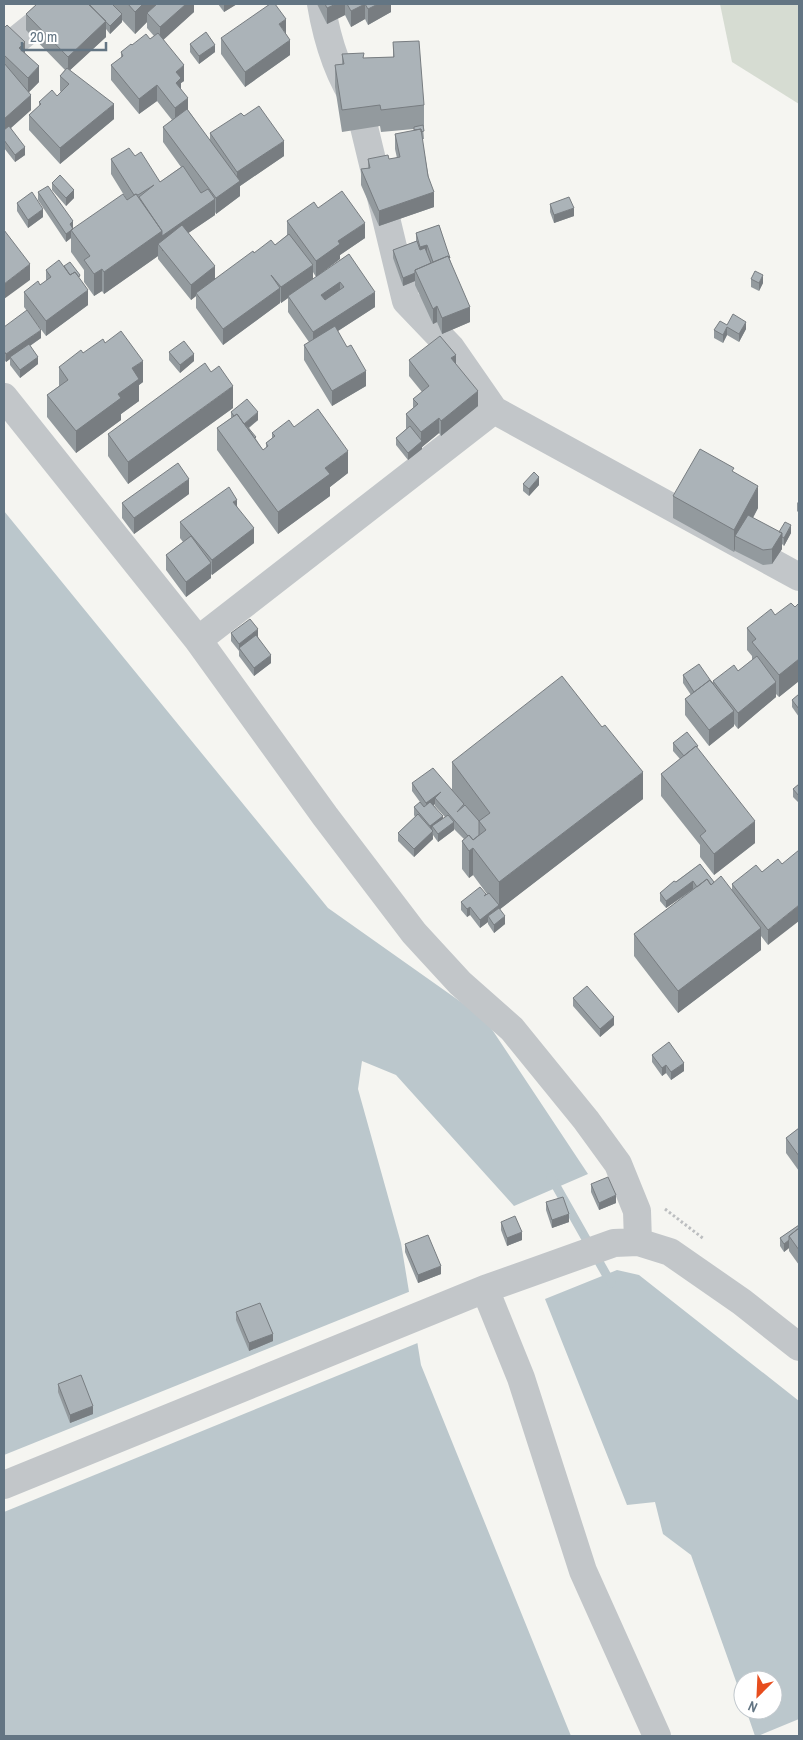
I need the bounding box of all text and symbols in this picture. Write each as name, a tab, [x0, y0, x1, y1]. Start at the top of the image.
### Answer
scale bar	[22, 20, 106, 52]
text: 20 m	[30, 26, 57, 47]
north arrow	[733, 1670, 783, 1720]
text: N	[745, 1697, 760, 1717]

